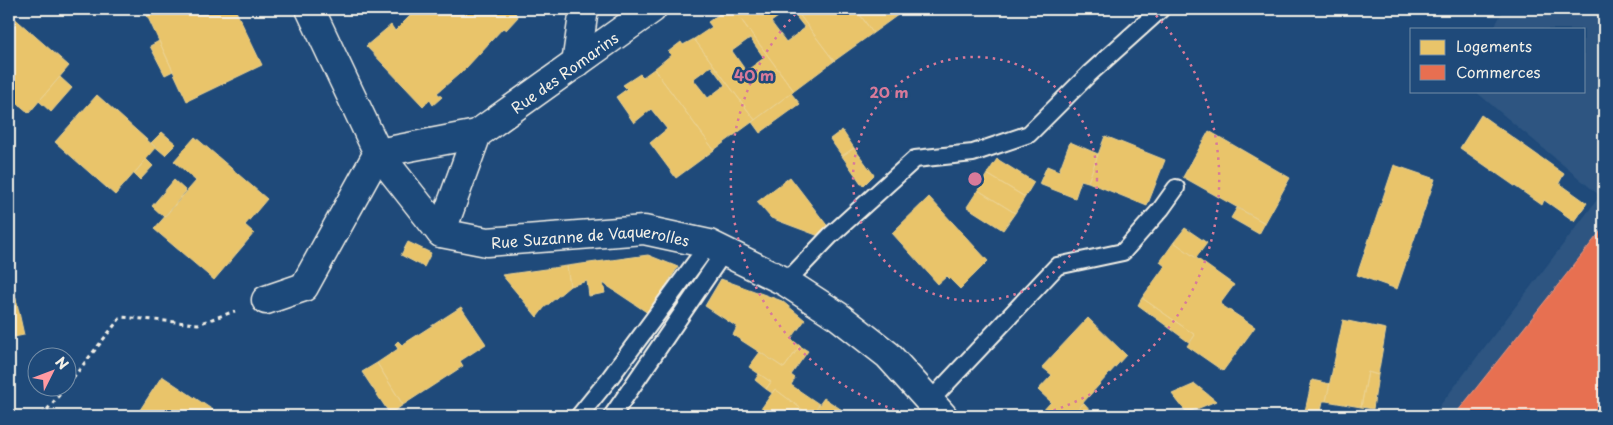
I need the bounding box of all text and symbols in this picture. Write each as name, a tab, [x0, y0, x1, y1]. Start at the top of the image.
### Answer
street label: Rue des Romarins	[506, 25, 623, 118]
legend	[1410, 28, 1586, 92]
text: Logements	[1456, 34, 1532, 57]
text: Commerces	[1456, 60, 1541, 83]
text: 40 m	[734, 63, 774, 86]
text: 20 m	[870, 80, 908, 103]
centre of rings	[966, 170, 984, 188]
street label: Rue Suzanne de Vaquerolles	[490, 219, 692, 253]
north arrow	[28, 348, 78, 398]
text: N	[51, 352, 74, 374]

